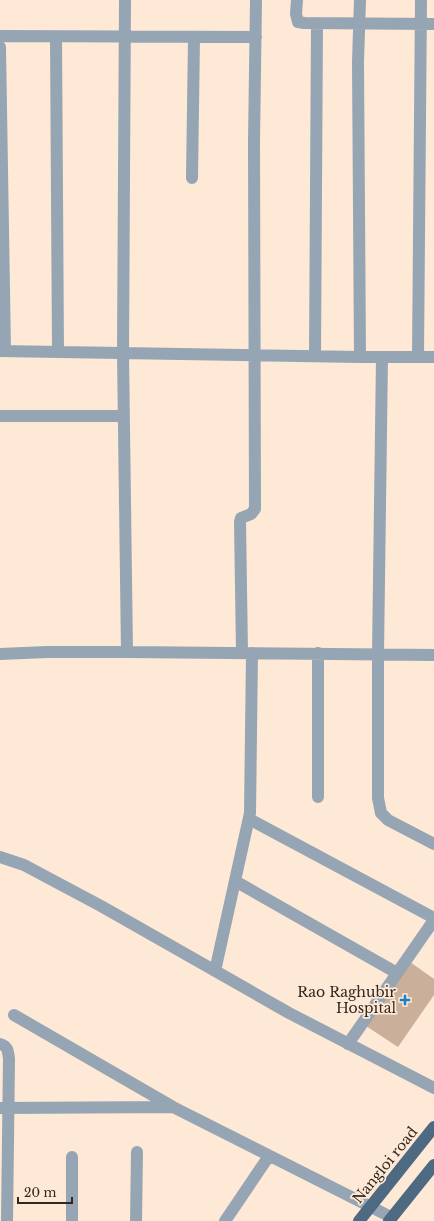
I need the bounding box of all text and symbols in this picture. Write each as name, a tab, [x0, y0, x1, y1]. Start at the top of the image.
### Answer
place label: Rao Raghubir Hospital	[297, 983, 396, 1017]
marker: Rao Raghubir Hospital	[399, 994, 411, 1006]
street label: Nangloi road	[349, 1123, 422, 1207]
scale bar	[18, 1179, 72, 1205]
text: 20 m	[24, 1185, 56, 1200]

